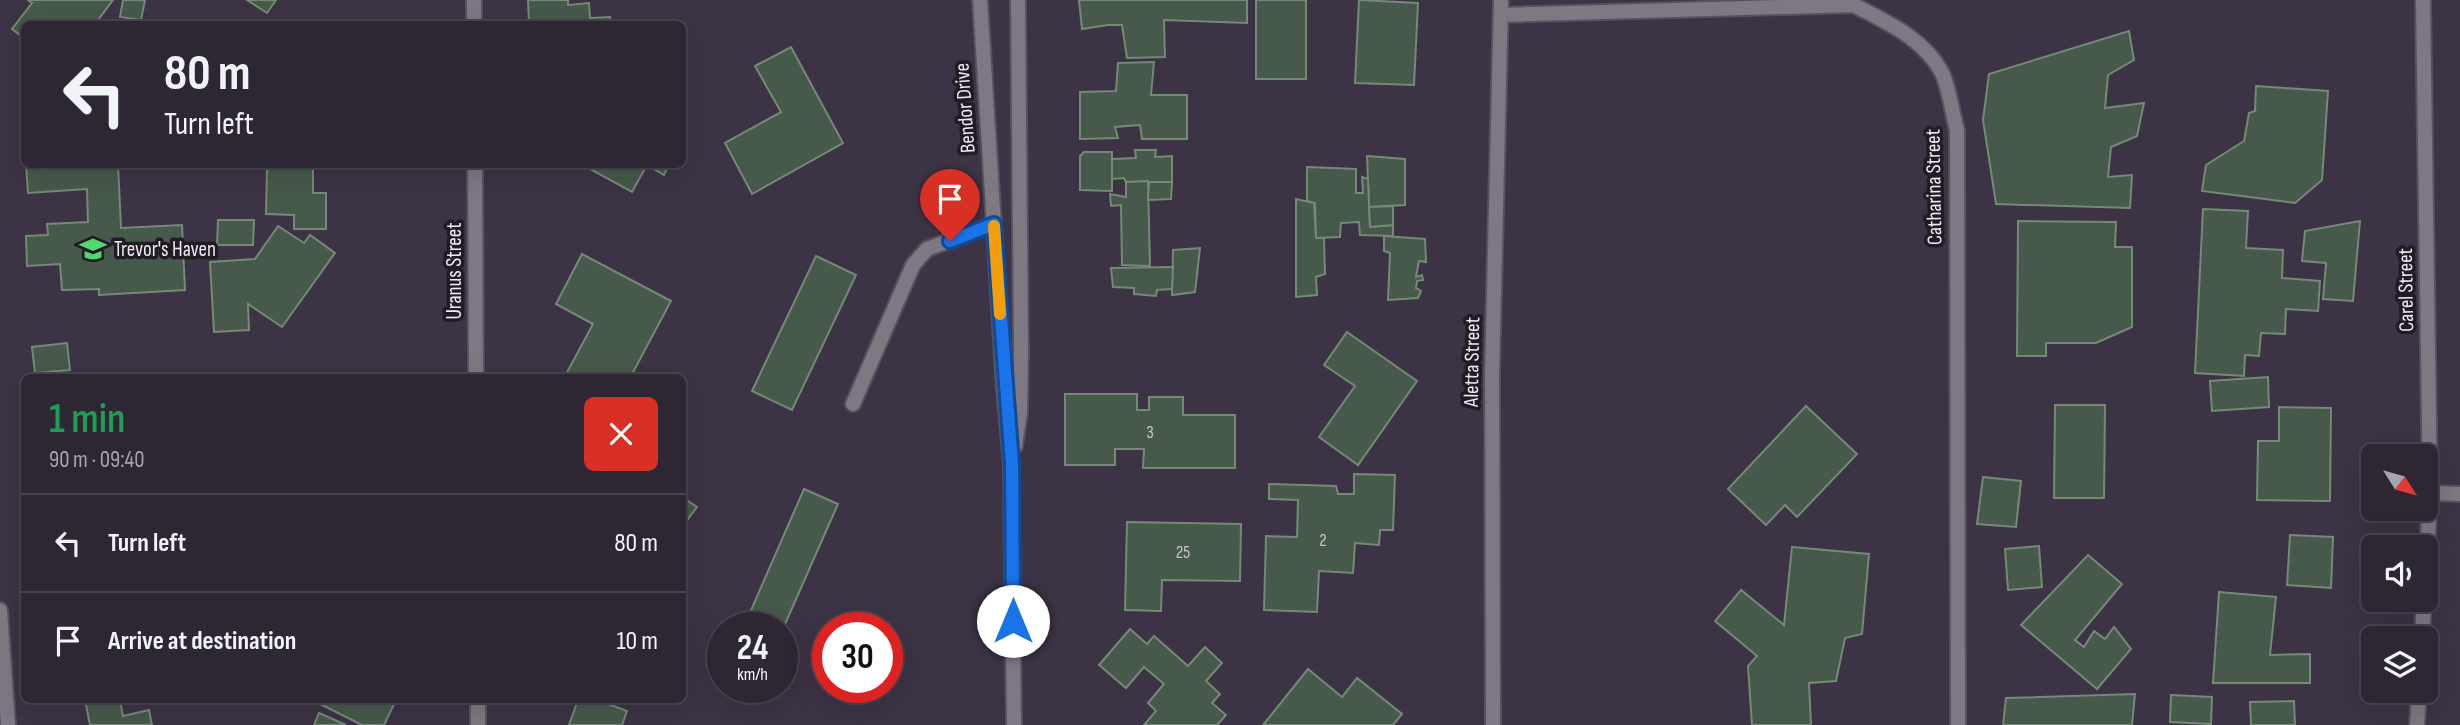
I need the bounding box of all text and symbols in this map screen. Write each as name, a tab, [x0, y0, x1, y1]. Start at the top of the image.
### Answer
text: 80 m	[164, 45, 251, 104]
icon: left	[49, 49, 140, 140]
street label: Bendor Drive	[949, 62, 981, 154]
text: Turn left	[164, 105, 254, 144]
street label: Catharina Street	[1920, 129, 1948, 245]
pin	[920, 169, 980, 241]
icon: arrive	[931, 180, 969, 218]
street label: Uranus Street	[442, 222, 467, 320]
school or university icon: Trevor's Haven	[78, 234, 108, 264]
place label: Trevor's Haven	[114, 237, 216, 262]
street label: Carel Street	[2393, 248, 2419, 332]
street label: Aletta Street	[1459, 317, 1485, 408]
text: 1 min	[49, 394, 125, 445]
button: close	[584, 397, 658, 471]
house number: 3	[1146, 422, 1154, 443]
north arrow	[2361, 444, 2438, 522]
map controls	[2361, 444, 2438, 703]
text: 90 m · 09:40	[49, 446, 144, 474]
icon: left	[49, 524, 87, 562]
text: Turn left	[108, 528, 186, 559]
text: 80 m	[614, 528, 658, 559]
house number: 2	[1319, 530, 1327, 551]
button: sound	[2361, 535, 2438, 612]
house number: 25	[1176, 542, 1190, 563]
position arrow	[976, 584, 1050, 658]
speed limit sign: 30	[812, 612, 903, 703]
icon: arrive	[49, 622, 87, 660]
text: Arrive at destination	[108, 626, 296, 657]
text: 10 m	[616, 626, 658, 657]
button: layers	[2361, 626, 2438, 703]
text: 24	[737, 627, 768, 670]
text: km/h	[737, 664, 768, 685]

